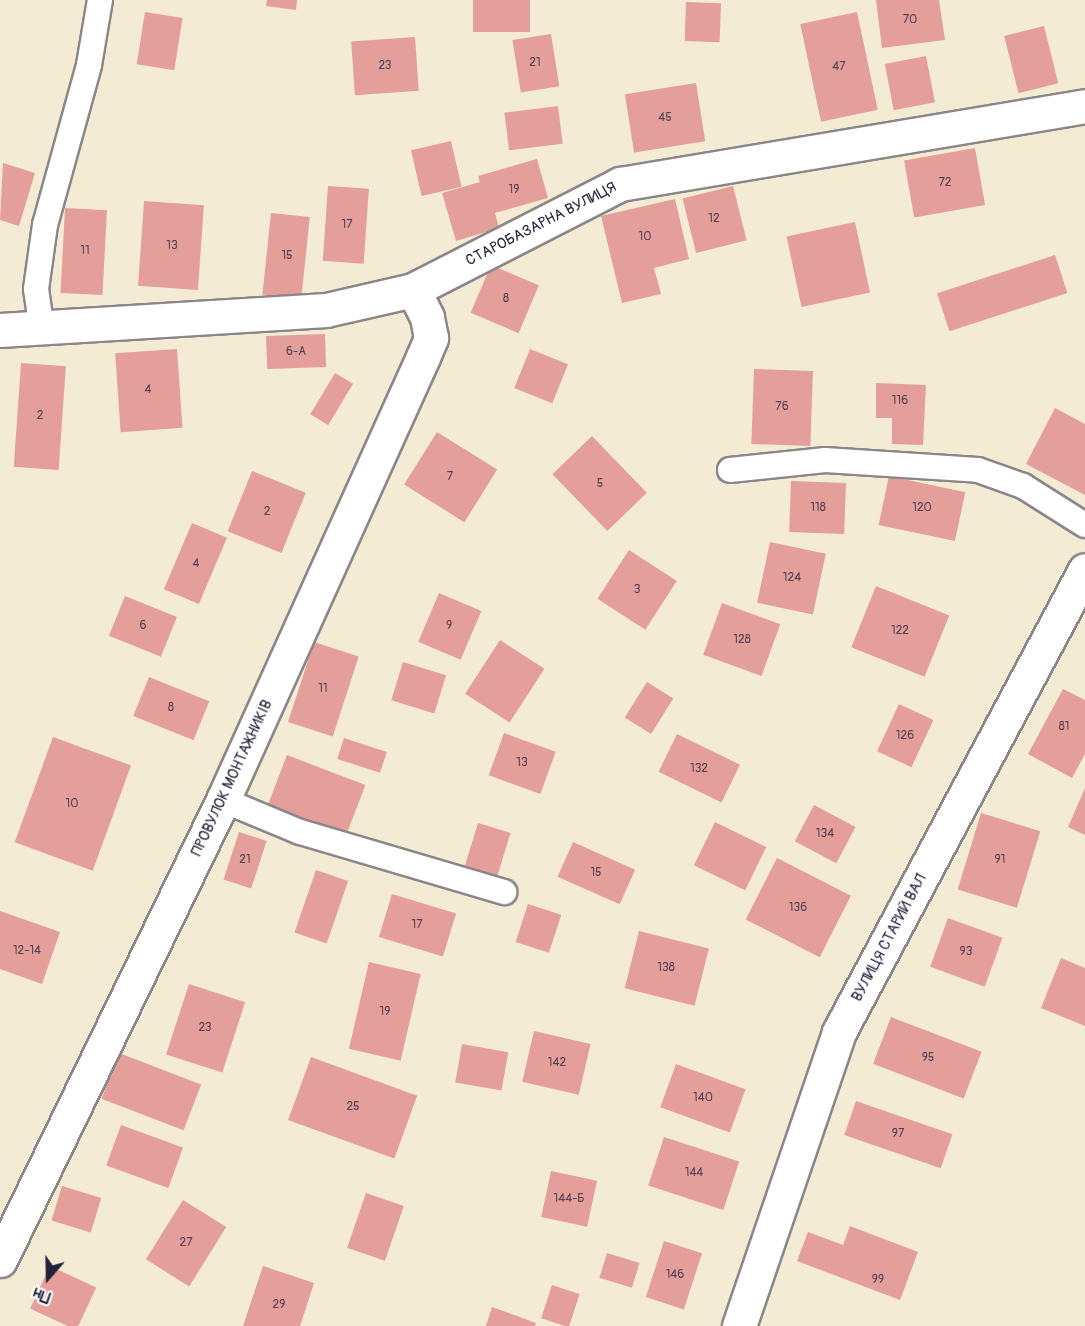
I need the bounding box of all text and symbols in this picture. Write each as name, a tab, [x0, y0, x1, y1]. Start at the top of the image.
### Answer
house number: 70	[903, 13, 917, 27]
house number: 21	[529, 56, 541, 70]
house number: 23	[378, 59, 392, 73]
house number: 47	[832, 60, 846, 74]
house number: 45	[658, 111, 672, 125]
house number: 72	[938, 176, 952, 190]
street label: СТАРОБАЗАРНА ВУЛИЦЯ	[463, 178, 619, 270]
house number: 19	[509, 183, 519, 197]
house number: 12	[708, 212, 720, 226]
house number: 17	[341, 218, 353, 232]
house number: 10	[639, 230, 651, 244]
house number: 13	[166, 239, 178, 253]
house number: 11	[80, 244, 90, 258]
house number: 15	[281, 249, 293, 263]
house number: 8	[503, 292, 509, 306]
house number: 6-А	[286, 345, 306, 359]
house number: 4	[145, 383, 151, 397]
house number: 116	[892, 394, 908, 408]
house number: 76	[775, 400, 789, 414]
house number: 2	[37, 409, 43, 423]
house number: 7	[447, 470, 453, 484]
house number: 5	[597, 477, 603, 491]
house number: 118	[810, 501, 826, 515]
house number: 120	[912, 501, 932, 515]
house number: 2	[264, 505, 270, 519]
house number: 4	[193, 557, 199, 571]
house number: 124	[783, 571, 801, 585]
house number: 3	[634, 583, 640, 597]
house number: 6	[140, 619, 146, 633]
house number: 9	[446, 619, 452, 633]
house number: 122	[891, 624, 909, 638]
house number: 128	[733, 633, 751, 647]
house number: 11	[318, 682, 328, 696]
street label: ПРОВУЛОК МОНТАЖНИКІВ	[188, 697, 276, 859]
house number: 8	[168, 701, 174, 715]
house number: 81	[1059, 720, 1069, 734]
house number: 126	[896, 729, 914, 743]
house number: 13	[516, 756, 528, 770]
house number: 132	[690, 762, 708, 776]
house number: 10	[66, 797, 78, 811]
house number: 134	[816, 827, 834, 841]
house number: 21	[239, 853, 251, 867]
house number: 91	[995, 853, 1005, 867]
house number: 15	[590, 866, 602, 880]
street label: ВУЛИЦЯ СТАРИЙ ВАЛ	[848, 871, 930, 1005]
house number: 136	[789, 901, 807, 915]
house number: 17	[411, 918, 423, 932]
house number: 12-14	[13, 944, 41, 958]
house number: 93	[960, 945, 972, 959]
house number: 138	[657, 961, 675, 975]
house number: 19	[380, 1005, 390, 1019]
house number: 23	[198, 1021, 212, 1035]
house number: 95	[922, 1051, 934, 1065]
house number: 142	[548, 1056, 566, 1070]
house number: 140	[693, 1091, 713, 1105]
house number: 25	[346, 1100, 360, 1114]
house number: 97	[892, 1127, 904, 1141]
house number: 144	[685, 1166, 703, 1180]
house number: 144-Б	[554, 1192, 584, 1206]
house number: 27	[179, 1236, 193, 1250]
north arrow	[18, 1248, 78, 1308]
house number: 146	[666, 1268, 684, 1282]
house number: 99	[872, 1273, 884, 1287]
text: Пн	[30, 1283, 54, 1307]
house number: 29	[273, 1298, 285, 1312]

